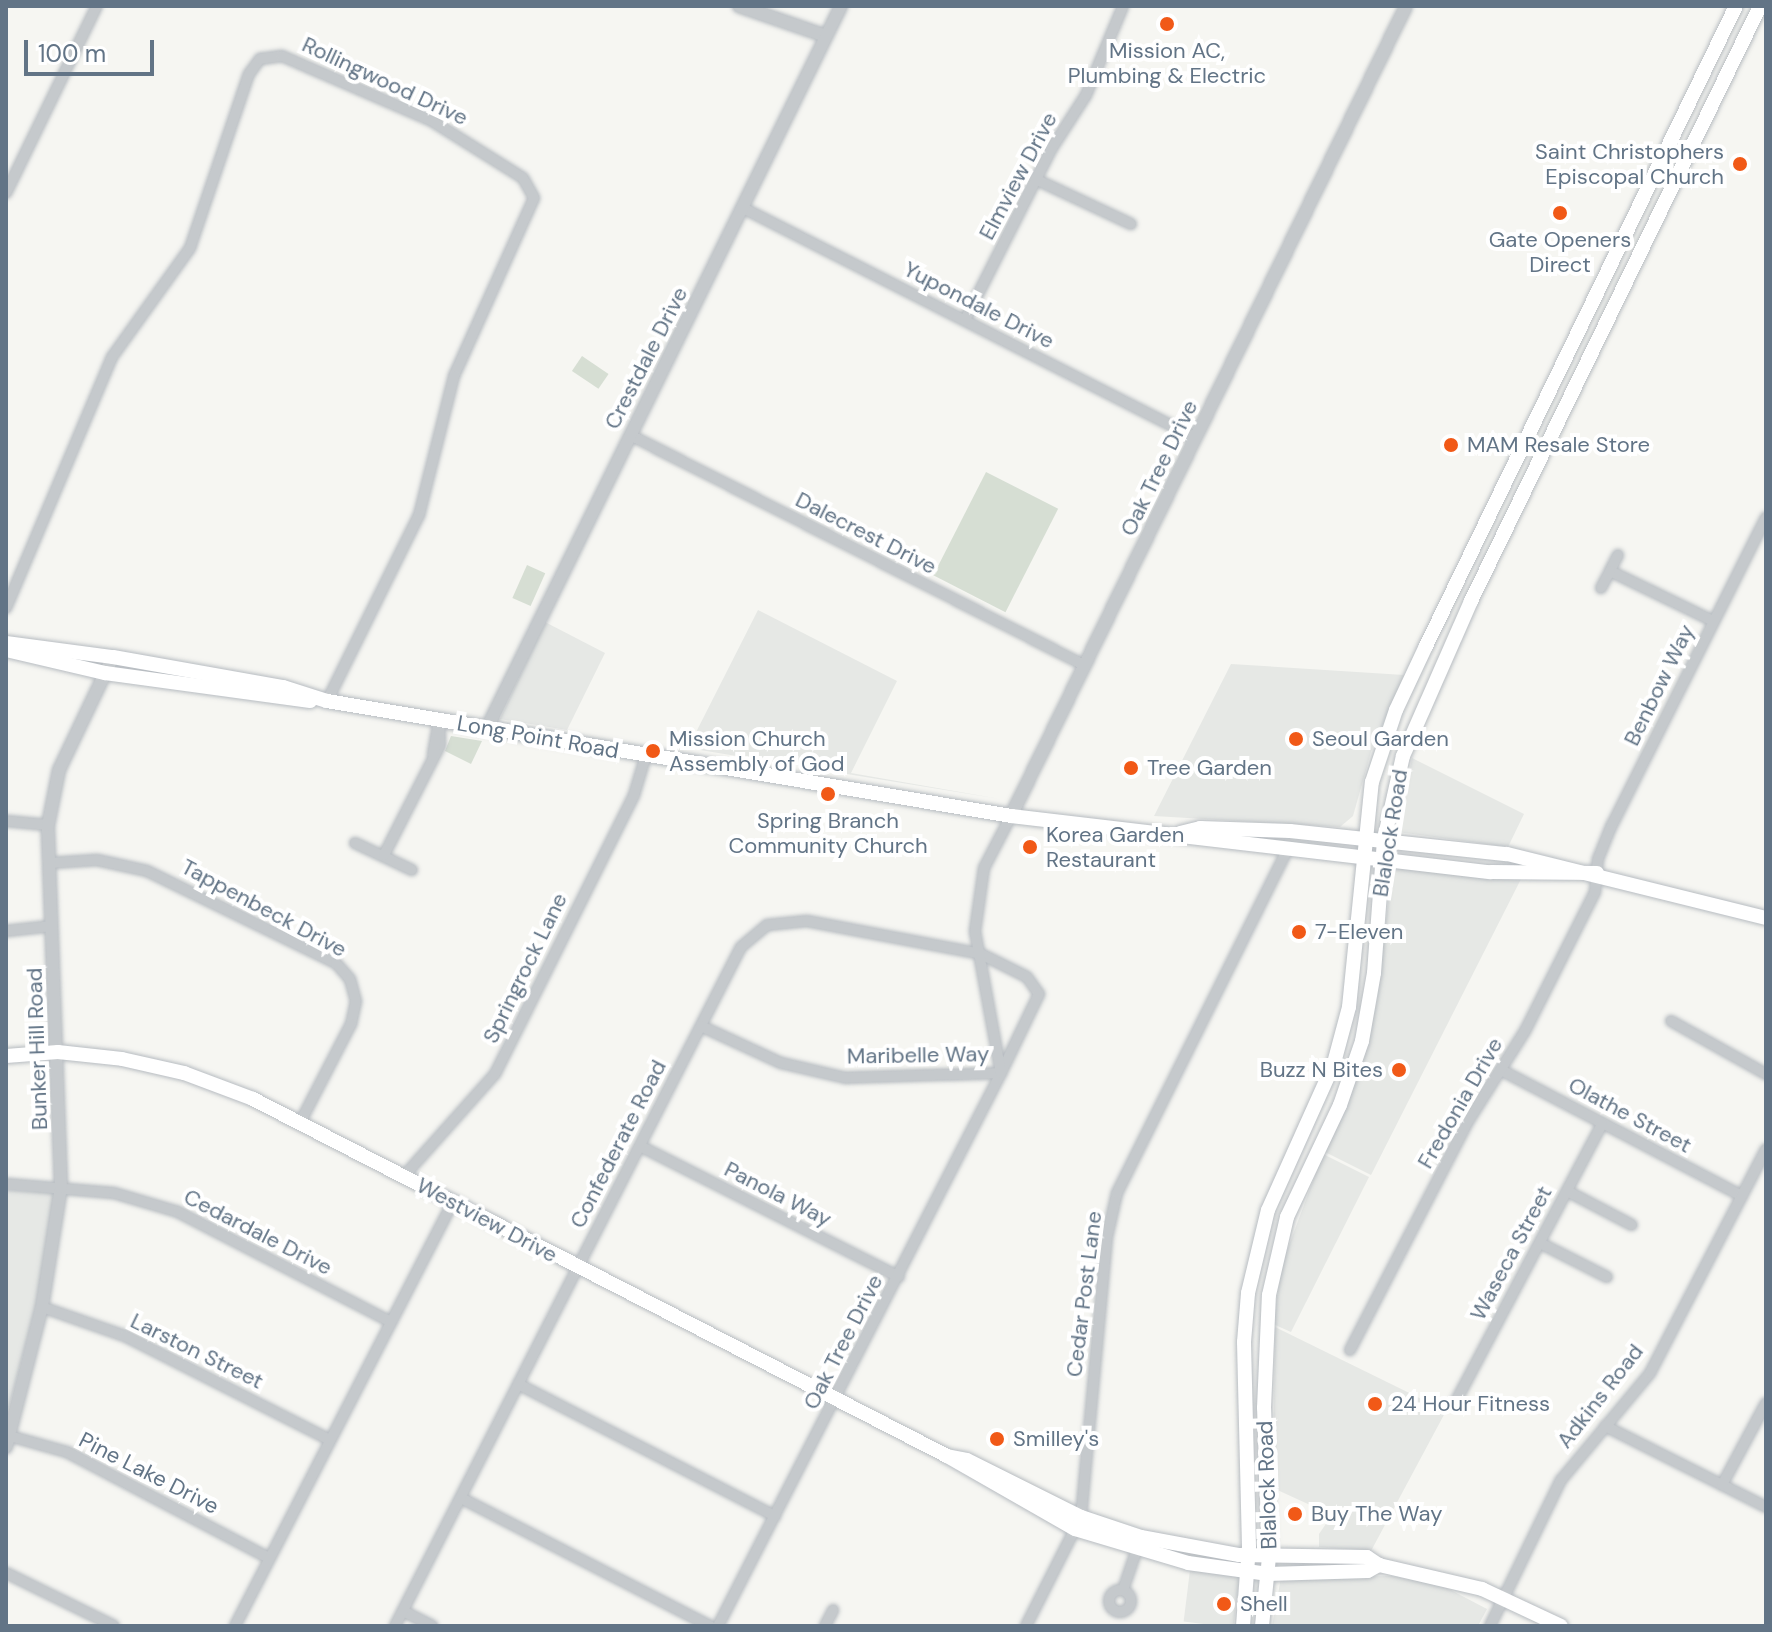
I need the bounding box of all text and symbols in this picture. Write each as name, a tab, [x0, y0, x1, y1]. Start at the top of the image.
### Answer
marker: Mission AC, Plumbing & Electric	[1158, 15, 1176, 33]
scale bar	[28, 24, 158, 74]
street label: Rollingwood Drive	[298, 31, 472, 131]
place label: Mission AC, Plumbing & Electric	[1068, 37, 1266, 88]
text: 100 m	[38, 38, 106, 69]
street label: Elmview Drive	[973, 108, 1063, 244]
place label: Saint Christophers Episcopal Church	[1535, 138, 1724, 190]
marker: Saint Christophers Episcopal Church	[1731, 155, 1749, 173]
marker: Gate Openers Direct	[1551, 204, 1569, 222]
place label: Gate Openers Direct	[1489, 226, 1631, 278]
street label: Yupondale Drive	[899, 256, 1059, 354]
street label: Crestdale Drive	[599, 283, 693, 433]
street label: Oak Tree Drive	[1115, 396, 1203, 540]
place label: MAM Resale Store	[1467, 432, 1650, 458]
marker: MAM Resale Store	[1442, 436, 1460, 454]
street label: Dalecrest Drive	[791, 486, 941, 580]
street label: Benbow Way	[1618, 620, 1700, 750]
street label: Long Point Road	[455, 710, 621, 764]
place label: Mission Church Assembly of God	[669, 725, 844, 776]
place label: Seoul Garden	[1312, 726, 1449, 752]
marker: Seoul Garden	[1287, 730, 1305, 748]
marker: Mission Church Assembly of God	[644, 742, 662, 760]
place label: Tree Garden	[1147, 755, 1272, 781]
marker: Tree Garden	[1122, 759, 1140, 777]
street label: Blalock Road	[1367, 767, 1413, 899]
marker: Spring Branch Community Church	[819, 785, 837, 803]
place label: Spring Branch Community Church	[728, 807, 928, 858]
place label: Korea Garden Restaurant	[1046, 821, 1184, 872]
marker: Korea Garden Restaurant	[1021, 838, 1039, 856]
street label: Tappenbeck Drive	[177, 853, 351, 963]
street label: Springrock Lane	[477, 889, 573, 1047]
place label: 7-Eleven	[1315, 919, 1403, 945]
marker: 7-Eleven	[1290, 923, 1308, 941]
street label: Bunker Hill Road	[21, 967, 53, 1131]
street label: Fredonia Drive	[1412, 1033, 1508, 1173]
street label: Maribelle Way	[847, 1041, 989, 1069]
street label: Confederate Road	[564, 1056, 672, 1232]
place label: Buzz N Bites	[1260, 1057, 1383, 1083]
marker: Buzz N Bites	[1390, 1061, 1408, 1079]
street label: Olathe Street	[1564, 1072, 1696, 1158]
street label: Panola Way	[720, 1156, 836, 1232]
street label: Westview Drive	[412, 1172, 562, 1268]
street label: Waseca Street	[1464, 1181, 1558, 1325]
street label: Cedardale Drive	[179, 1183, 337, 1281]
street label: Cedar Post Lane	[1061, 1210, 1107, 1378]
street label: Oak Tree Drive	[798, 1270, 888, 1414]
street label: Larston Street	[126, 1307, 268, 1395]
street label: Adkins Road	[1551, 1339, 1649, 1453]
place label: 24 Hour Fitness	[1391, 1391, 1550, 1417]
marker: 24 Hour Fitness	[1366, 1395, 1384, 1413]
street label: Blalock Road	[1252, 1420, 1282, 1550]
street label: Pine Lake Drive	[75, 1426, 223, 1520]
place label: Smilley's	[1013, 1426, 1099, 1452]
marker: Smilley's	[988, 1430, 1006, 1448]
place label: Buy The Way	[1311, 1501, 1442, 1527]
marker: Buy The Way	[1286, 1505, 1304, 1523]
place label: Shell	[1240, 1591, 1288, 1617]
marker: Shell	[1215, 1595, 1233, 1613]

